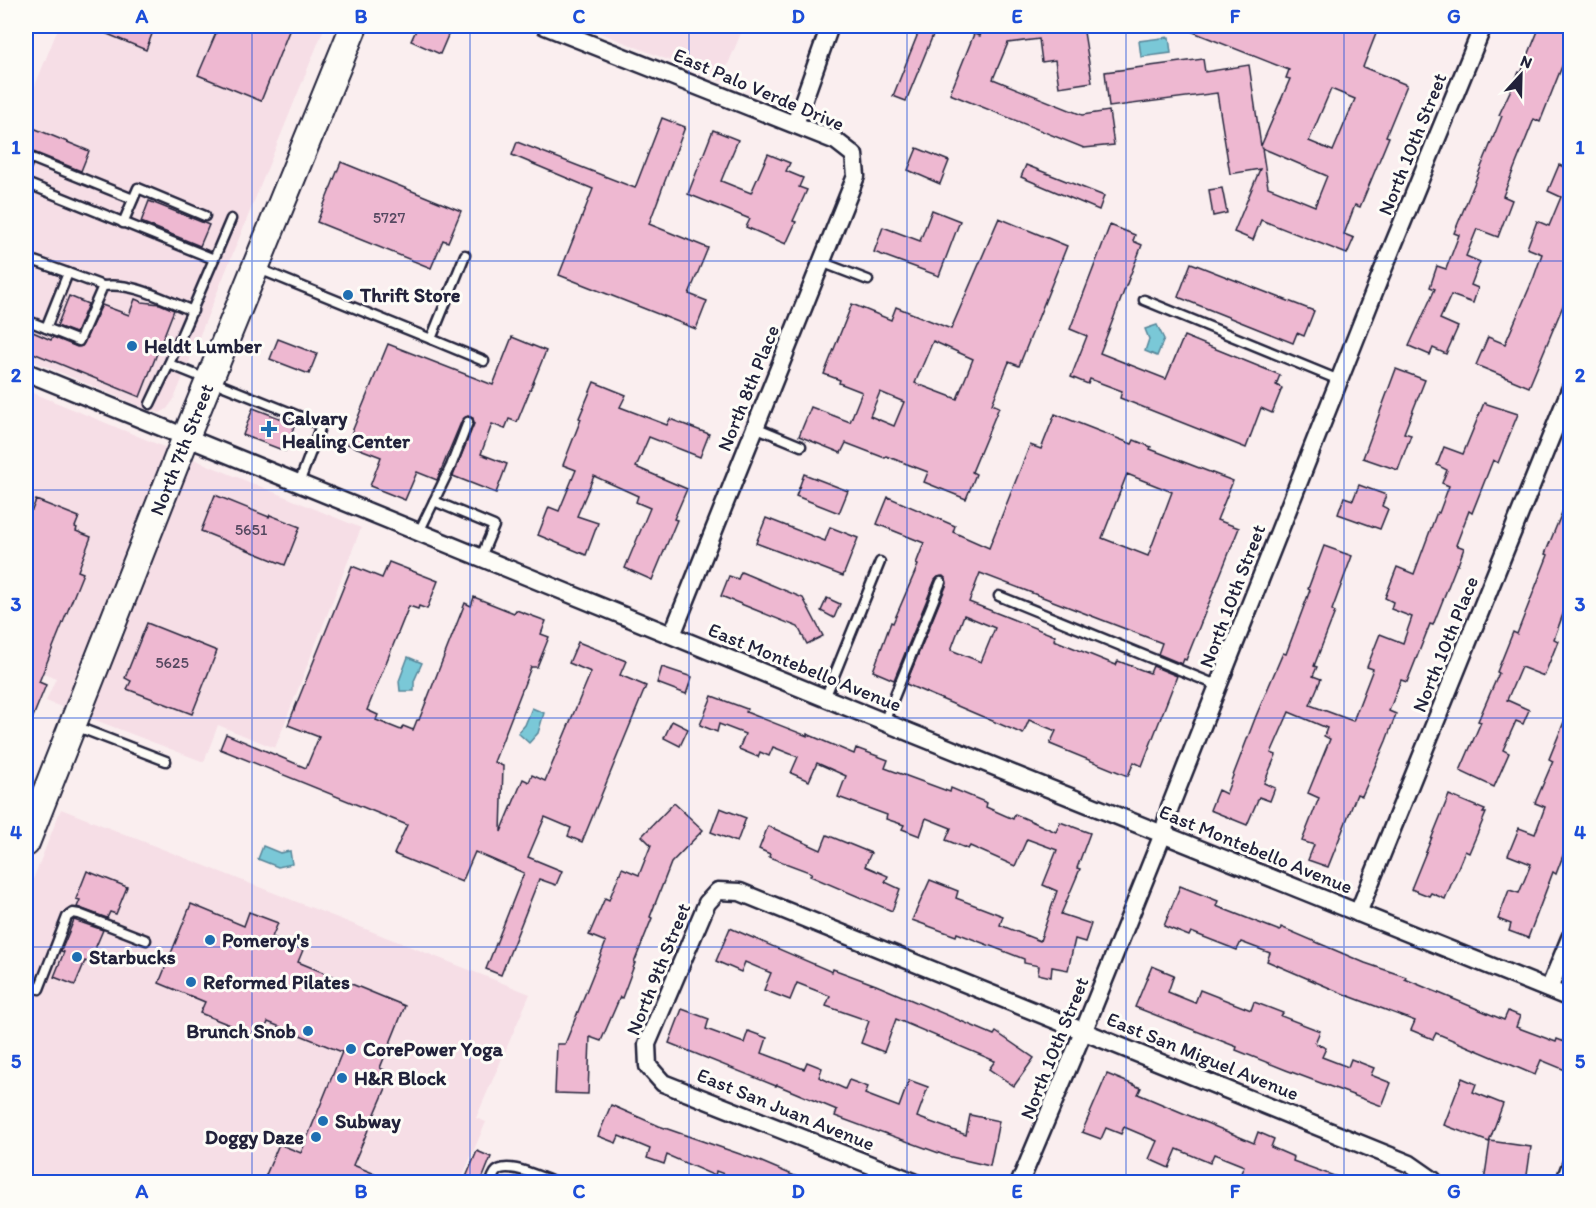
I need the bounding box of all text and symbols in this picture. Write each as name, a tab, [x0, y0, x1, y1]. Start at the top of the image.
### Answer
text: A	[135, 4, 149, 28]
text: B	[355, 4, 368, 28]
text: C	[573, 4, 586, 28]
text: D	[791, 4, 805, 28]
text: E	[1011, 4, 1023, 28]
text: F	[1230, 4, 1241, 28]
text: G	[1447, 4, 1461, 28]
street label: East Palo Verde Drive	[670, 42, 848, 136]
north arrow	[1491, 45, 1551, 105]
text: N	[1518, 51, 1535, 72]
street label: North 10th Street	[1373, 69, 1452, 219]
text: 1	[11, 135, 21, 159]
text: 1	[1575, 135, 1585, 159]
house number: 5727	[373, 208, 405, 227]
place label: Thrift Store	[359, 283, 461, 307]
marker: Thrift Store	[341, 288, 355, 302]
street label: North 8th Place	[712, 321, 784, 455]
place label: Heldt Lumber	[144, 334, 263, 358]
marker: Heldt Lumber	[125, 339, 139, 353]
text: 2	[11, 363, 22, 387]
text: 2	[1575, 363, 1586, 387]
street label: North 7th Street	[144, 380, 219, 519]
place label: Calvary Healing Center	[282, 406, 411, 454]
marker: Calvary Healing Center	[260, 420, 278, 438]
house number: 5651	[235, 520, 268, 539]
street label: North 10th Street	[1194, 521, 1271, 671]
street label: North 10th Place	[1407, 573, 1483, 715]
text: 3	[11, 592, 22, 616]
text: 3	[1575, 592, 1586, 616]
street label: East Montebello Avenue	[705, 617, 905, 717]
house number: 5625	[155, 653, 189, 672]
street label: East Montebello Avenue	[1156, 799, 1356, 899]
text: 4	[10, 820, 22, 844]
text: 4	[1574, 820, 1586, 844]
street label: North 9th Street	[621, 899, 696, 1039]
place label: Pomeroy's	[222, 928, 309, 953]
marker: Pomeroy's	[203, 933, 217, 947]
place label: Starbucks	[89, 945, 176, 969]
marker: Starbucks	[70, 950, 84, 964]
place label: Reformed Pilates	[203, 970, 350, 994]
street label: North 10th Street	[1015, 973, 1094, 1123]
marker: Reformed Pilates	[184, 975, 198, 989]
street label: East San Miguel Avenue	[1103, 1006, 1303, 1106]
place label: Brunch Snob	[186, 1019, 296, 1043]
marker: Brunch Snob	[301, 1024, 315, 1038]
place label: CorePower Yoga	[363, 1037, 504, 1062]
marker: CorePower Yoga	[344, 1042, 358, 1056]
text: 5	[11, 1049, 22, 1073]
text: 5	[1575, 1049, 1586, 1073]
street label: East San Juan Avenue	[694, 1062, 878, 1156]
place label: H&R Block	[354, 1066, 447, 1090]
marker: H&R Block	[335, 1071, 349, 1085]
place label: Subway	[335, 1109, 401, 1134]
marker: Subway	[316, 1114, 330, 1128]
place label: Doggy Daze	[205, 1125, 304, 1150]
marker: Doggy Daze	[309, 1130, 323, 1144]
text: A	[135, 1179, 149, 1203]
text: B	[355, 1179, 368, 1203]
text: C	[573, 1179, 586, 1203]
text: D	[791, 1179, 805, 1203]
text: E	[1011, 1179, 1023, 1203]
text: F	[1230, 1179, 1241, 1203]
text: G	[1447, 1179, 1461, 1203]

